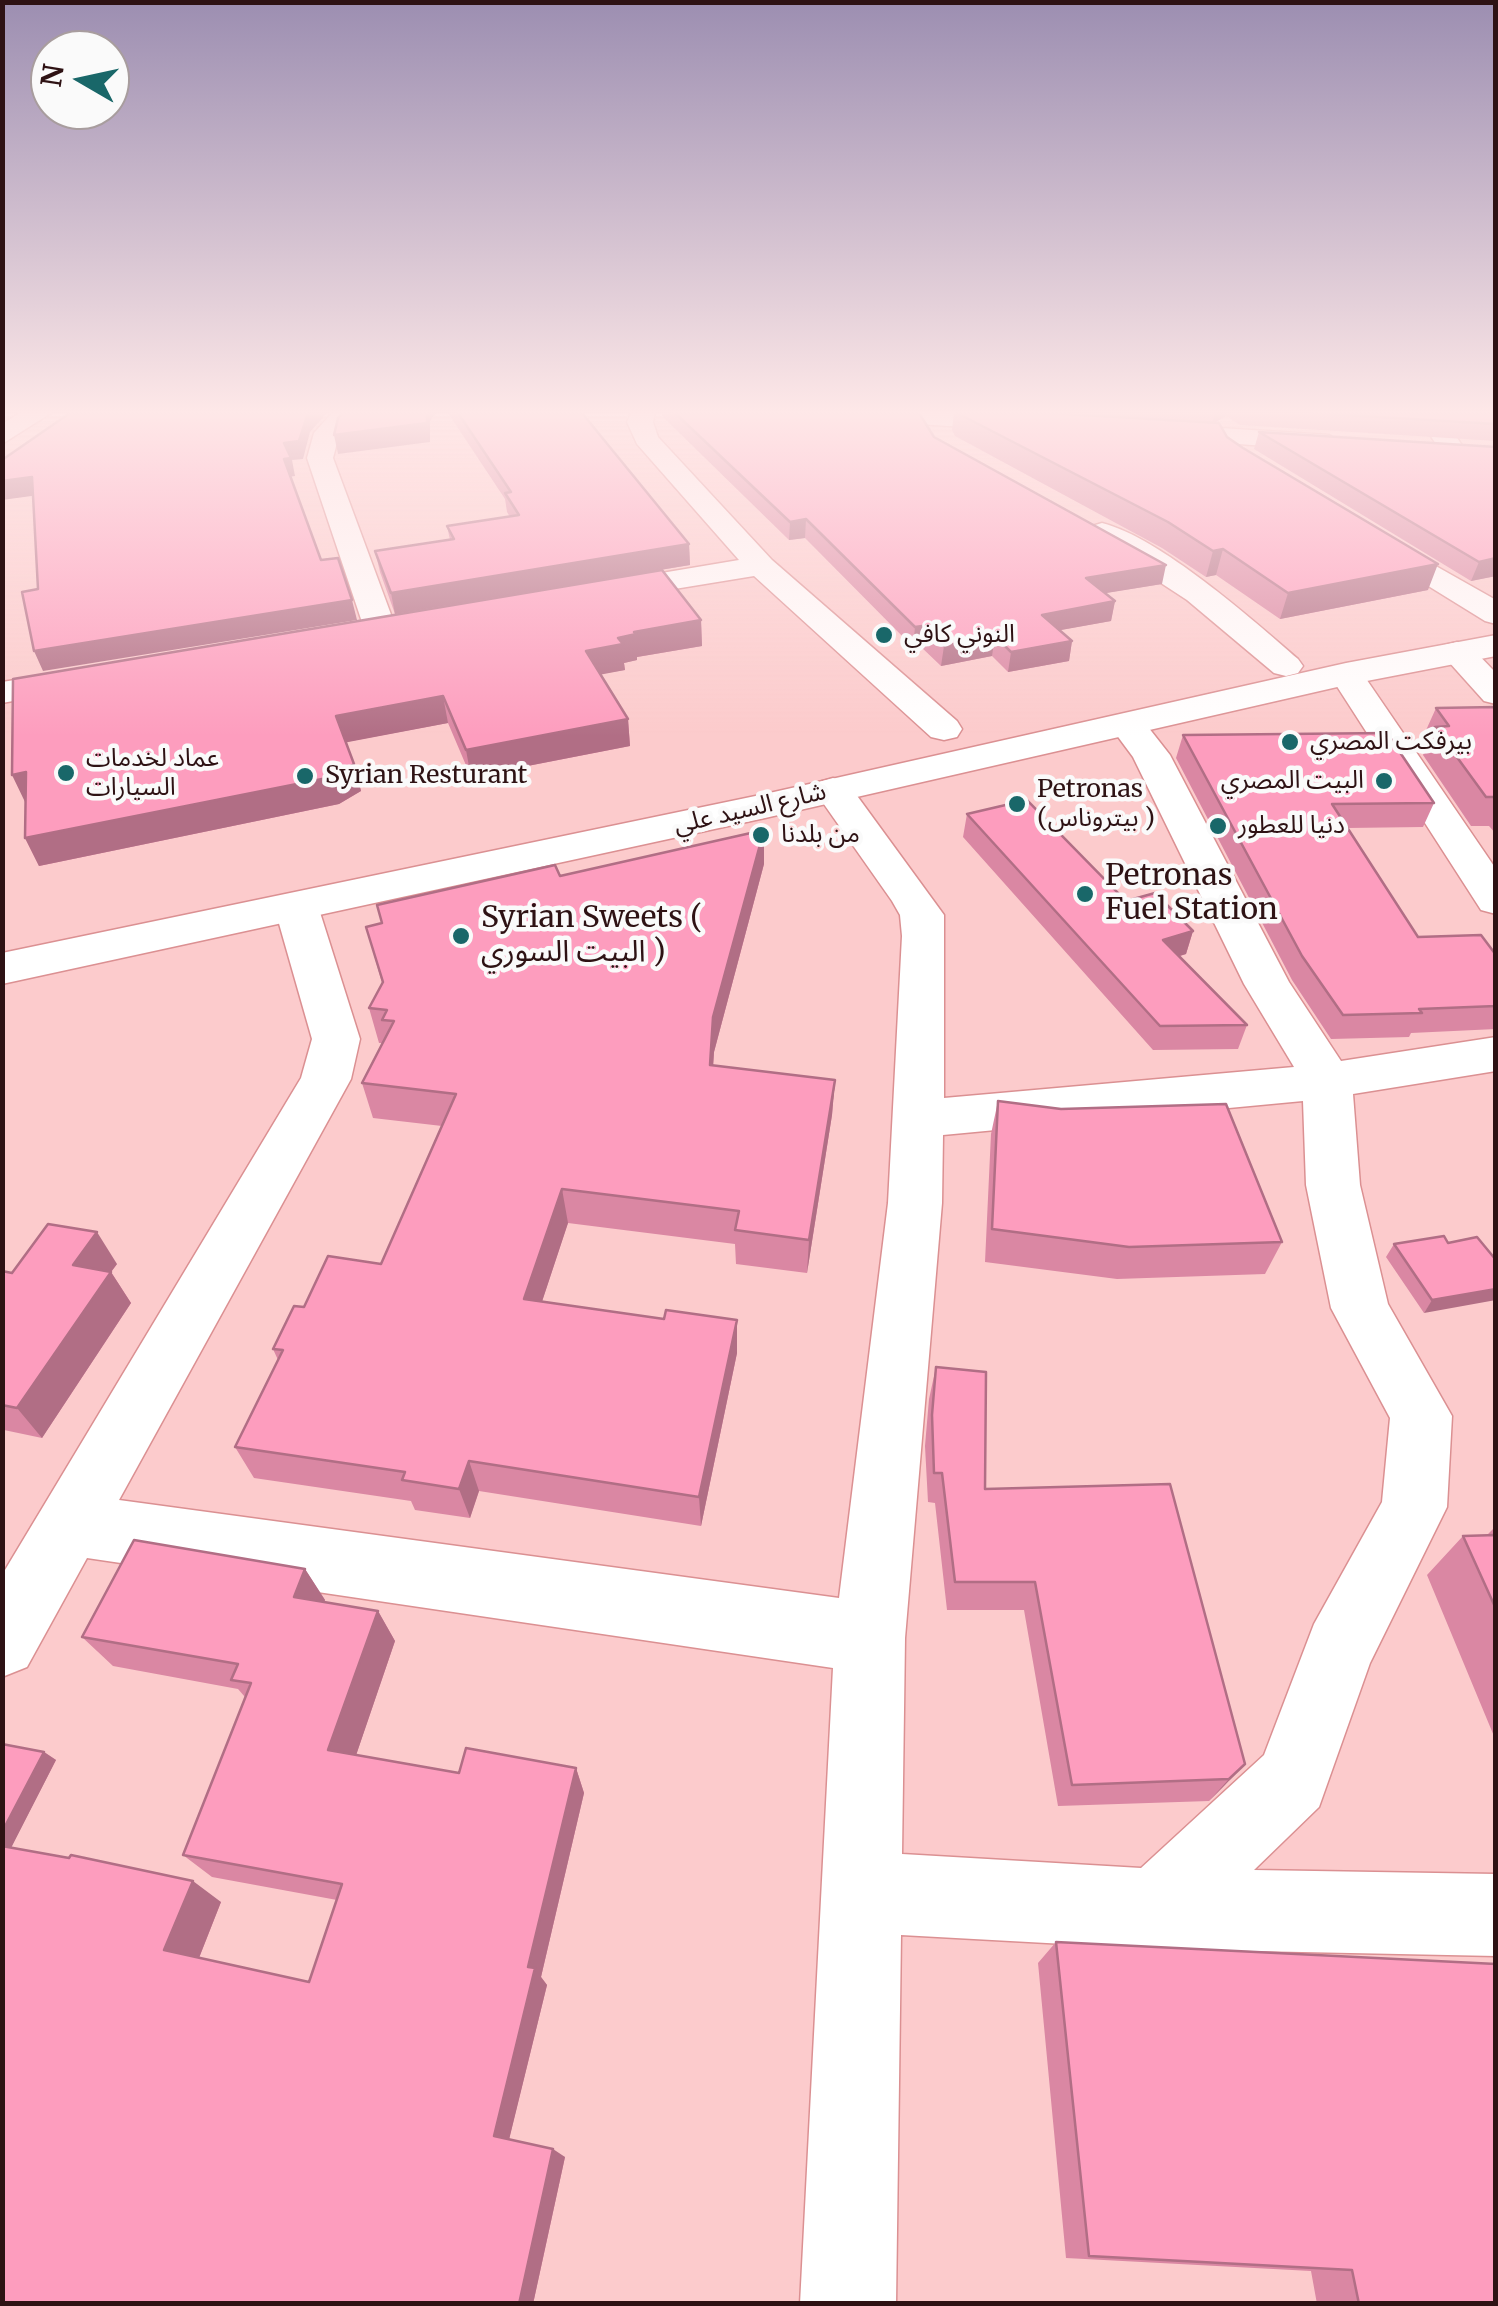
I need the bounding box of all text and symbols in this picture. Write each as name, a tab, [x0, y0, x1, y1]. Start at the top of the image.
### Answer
north arrow	[30, 30, 130, 130]
text: N	[33, 62, 72, 89]
place label: النوني كافي	[904, 620, 1015, 650]
marker: النوني كافي	[873, 624, 895, 646]
place label: بيرفكت المصري	[1310, 727, 1472, 757]
marker: بيرفكت المصري	[1279, 731, 1301, 753]
place label: عماد لخدمات السيارات	[86, 744, 219, 803]
place label: Syrian Resturant	[325, 761, 527, 791]
marker: عماد لخدمات السيارات	[55, 762, 77, 784]
marker: Syrian Resturant	[294, 765, 316, 787]
place label: البيت المصري	[1221, 766, 1364, 796]
marker: البيت المصري	[1373, 770, 1395, 792]
place label: Petronas (بيتروناس )	[1037, 775, 1155, 834]
street label: شارع السيد علي	[671, 777, 829, 841]
marker: Petronas (بيتروناس )	[1006, 793, 1028, 815]
place label: دنيا للعطور	[1238, 811, 1345, 841]
marker: دنيا للعطور	[1207, 815, 1229, 837]
place label: من بلدنا	[781, 820, 860, 850]
marker: من بلدنا	[750, 824, 772, 846]
place label: Petronas Fuel Station	[1105, 859, 1278, 930]
marker: Petronas Fuel Station	[1074, 883, 1096, 905]
place label: Syrian Sweets ( البيت السوري )	[481, 901, 703, 972]
marker: Syrian Sweets ( البيت السوري )	[450, 925, 472, 947]

